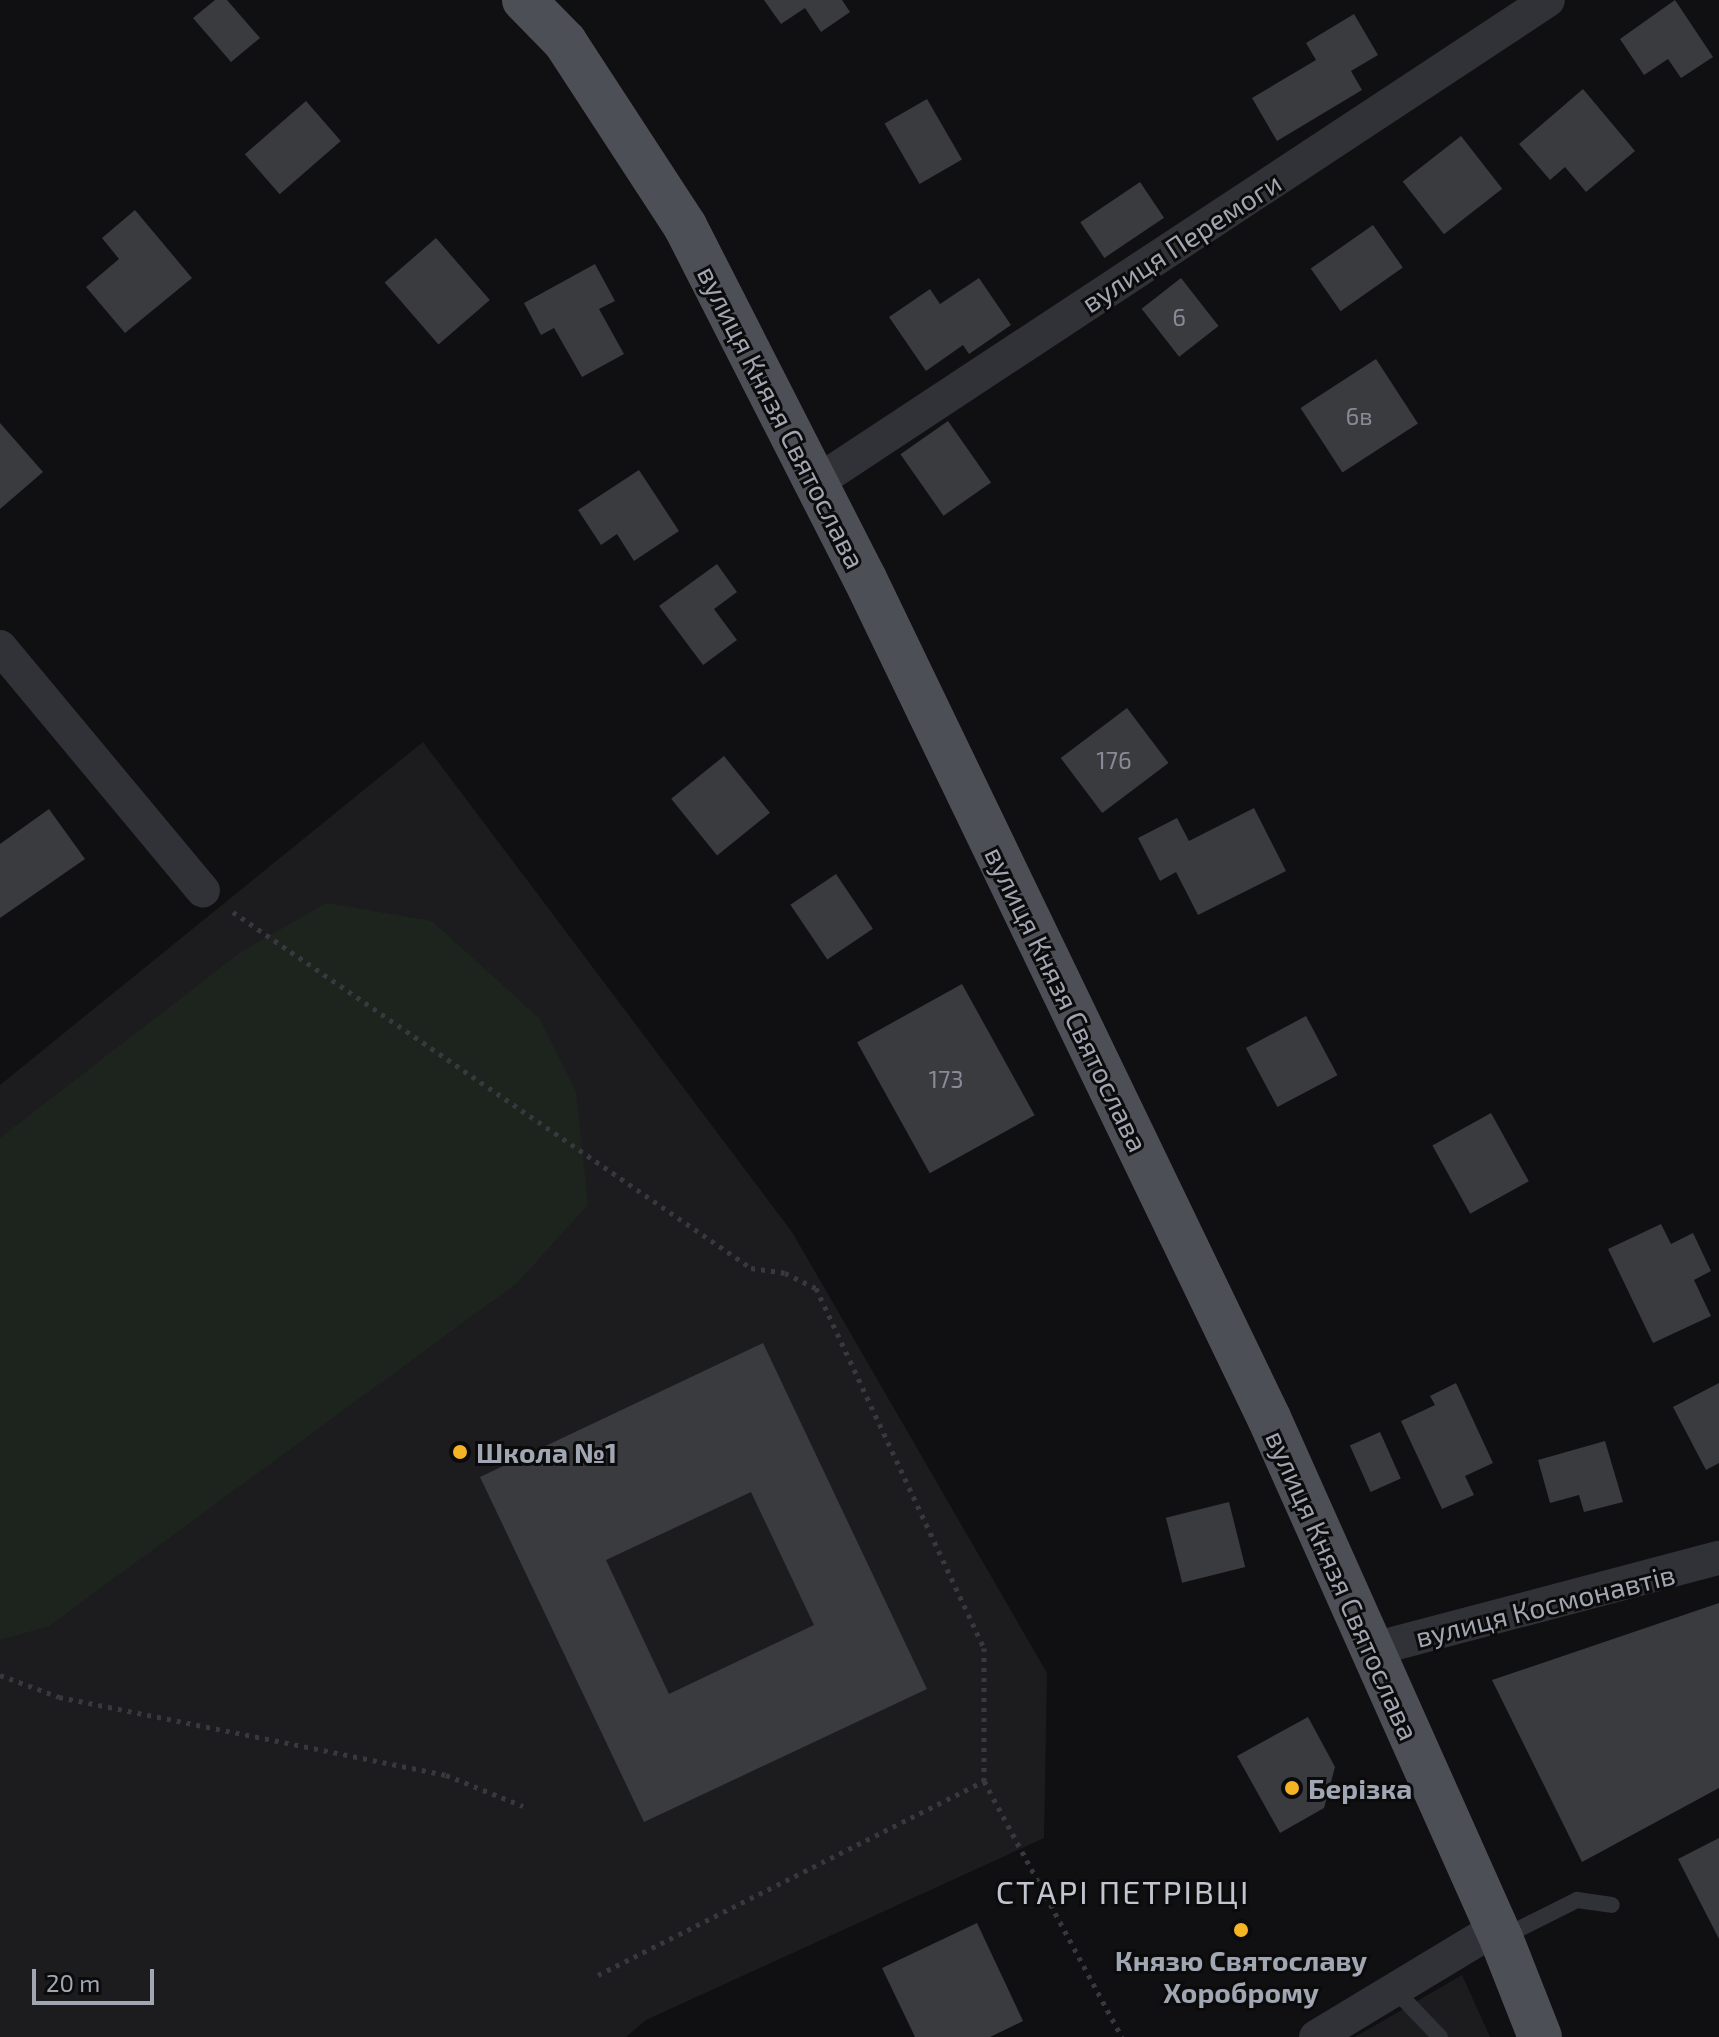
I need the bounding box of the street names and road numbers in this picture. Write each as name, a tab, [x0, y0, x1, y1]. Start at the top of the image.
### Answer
street label: вулиця Перемоги	[1075, 165, 1287, 319]
street label: вулиця Князя Святослава	[691, 260, 873, 574]
street label: вулиця Князя Святослава	[978, 841, 1156, 1157]
street label: вулиця Князя Святослава	[1259, 1425, 1427, 1745]
street label: вулиця Космонавтів	[1412, 1557, 1678, 1653]

